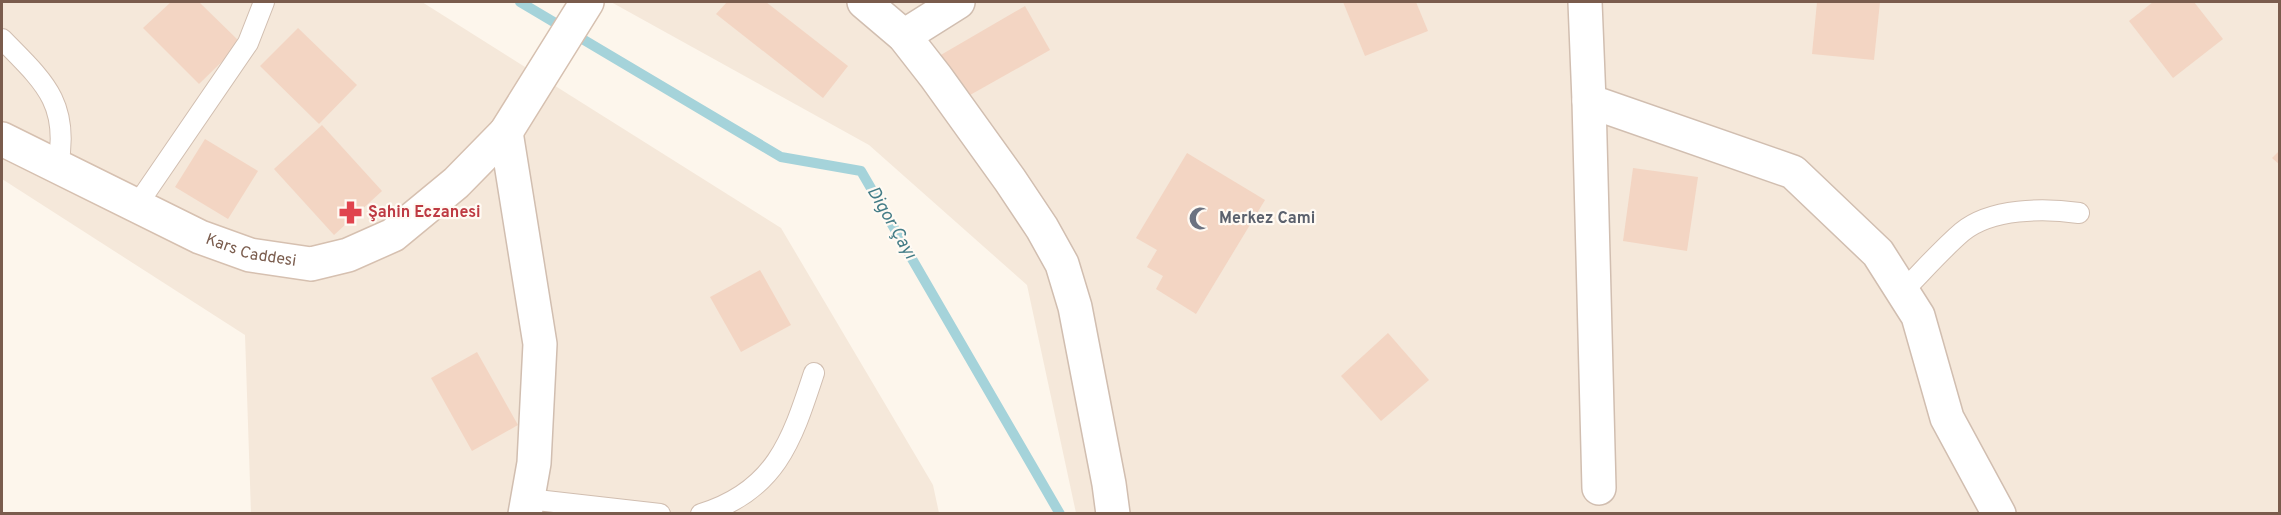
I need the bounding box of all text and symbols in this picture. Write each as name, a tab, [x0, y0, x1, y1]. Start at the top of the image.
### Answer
water label: Digor Çayı	[861, 183, 921, 264]
pharmacy icon: Şahin Eczanesi	[337, 200, 363, 226]
place label: Şahin Eczanesi	[368, 203, 481, 223]
mosque icon: Merkez Cami	[1188, 206, 1214, 232]
place label: Merkez Cami	[1219, 209, 1315, 229]
street label: Kars Caddesi	[203, 230, 298, 272]

